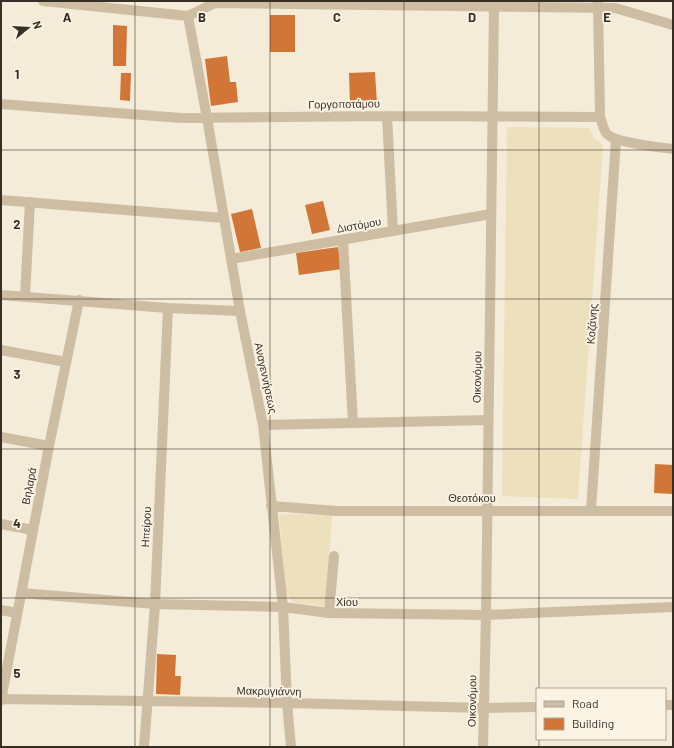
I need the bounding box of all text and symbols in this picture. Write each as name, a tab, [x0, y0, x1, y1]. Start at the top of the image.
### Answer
north arrow	[8, 8, 48, 48]
text: A	[63, 9, 72, 25]
text: B	[198, 9, 206, 25]
text: C	[333, 9, 341, 25]
text: D	[468, 9, 476, 25]
text: E	[603, 9, 611, 25]
text: N	[31, 19, 45, 30]
text: 1	[15, 66, 19, 82]
street label: Γοργοποτάμου	[308, 96, 380, 111]
street label: Διστόμου	[336, 214, 382, 235]
text: 2	[13, 216, 21, 232]
street label: Κοζάνης	[584, 303, 599, 345]
street label: Αναγεννήσεως	[253, 341, 280, 415]
street label: Οικονόμου	[470, 351, 483, 403]
text: 3	[13, 366, 21, 382]
street label: Βηλαρά	[19, 466, 39, 506]
street label: Θεοτόκου	[448, 491, 496, 504]
street label: Ηπείρου	[138, 506, 153, 548]
text: 4	[13, 515, 21, 531]
street label: Χίου	[336, 595, 358, 608]
text: 5	[13, 665, 21, 681]
street label: Οικονόμου	[465, 675, 478, 727]
street label: Μακρυγιάννη	[237, 683, 301, 698]
legend	[536, 688, 666, 740]
text: Road	[572, 696, 599, 710]
text: Building	[572, 716, 614, 730]

